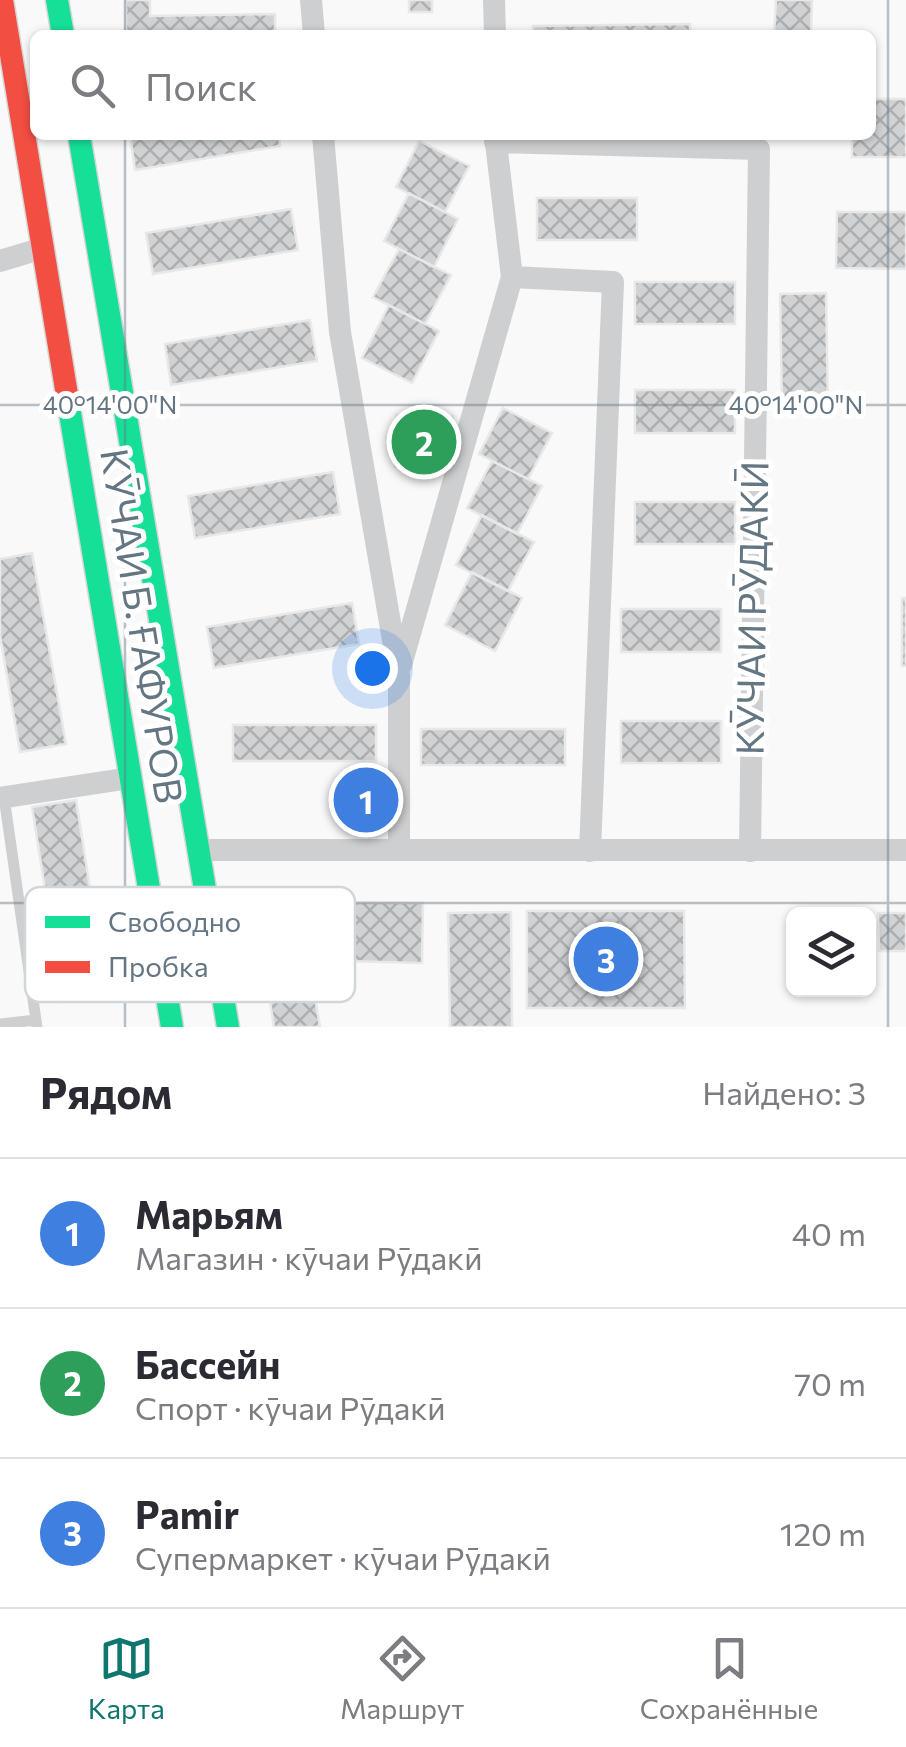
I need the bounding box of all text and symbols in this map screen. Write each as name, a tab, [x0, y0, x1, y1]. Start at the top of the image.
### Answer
search box	[30, 30, 876, 140]
icon: search	[65, 58, 120, 113]
text: Поиск	[145, 62, 257, 109]
text: 40°14'00"N	[43, 389, 177, 419]
text: 40°14'00"N	[729, 389, 863, 419]
pin: 2	[392, 404, 456, 480]
street label: КӮЧАИ Б. ҒАФУРОВ	[92, 445, 195, 806]
street label: КӮЧАИ РӮДАКӢ	[724, 460, 777, 756]
your location	[347, 643, 398, 694]
pin: 1	[334, 762, 398, 838]
legend	[25, 887, 355, 1002]
text: Свободно	[108, 904, 241, 938]
map controls	[786, 907, 876, 997]
button: layers	[786, 907, 876, 997]
pin: 3	[574, 922, 638, 996]
text: Пробка	[108, 949, 208, 983]
text: Рядом	[40, 1066, 172, 1118]
text: Найдено: 3	[702, 1072, 866, 1112]
text: Марьям	[135, 1190, 283, 1237]
text: 1	[65, 1213, 80, 1253]
text: 40 m	[792, 1213, 866, 1253]
text: Магазин · кӯчаи Рӯдакӣ	[135, 1237, 483, 1277]
text: Бассейн	[135, 1340, 281, 1387]
text: 2	[63, 1363, 82, 1403]
text: 70 m	[794, 1363, 866, 1403]
text: Спорт · кӯчаи Рӯдакӣ	[135, 1387, 446, 1427]
text: Pamir	[135, 1490, 239, 1537]
text: 3	[63, 1513, 82, 1553]
text: 120 m	[780, 1513, 866, 1553]
text: Супермаркет · кӯчаи Рӯдакӣ	[135, 1537, 551, 1577]
tab: Карта	[88, 1631, 165, 1725]
tab: Маршрут	[340, 1631, 464, 1725]
tab: Сохранённые	[640, 1631, 818, 1725]

